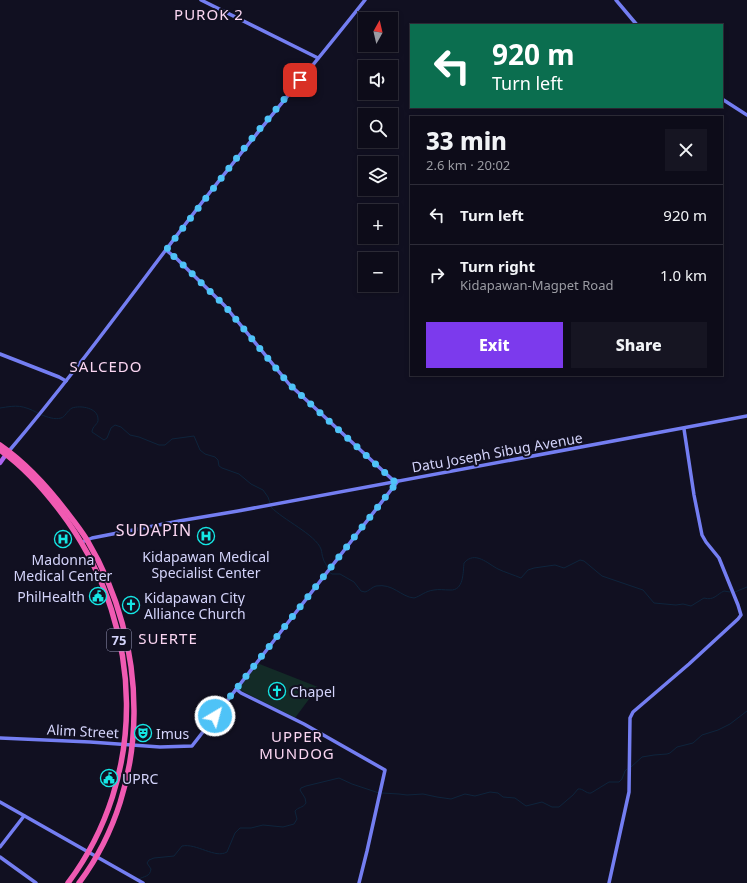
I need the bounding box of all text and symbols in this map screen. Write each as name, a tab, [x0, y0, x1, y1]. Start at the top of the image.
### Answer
district label: PUROK 2	[174, 4, 244, 24]
north arrow	[358, 12, 398, 52]
map controls	[358, 12, 398, 292]
text: 920 m	[492, 35, 575, 73]
icon: left	[426, 40, 478, 92]
button: sound	[358, 60, 398, 100]
pin	[283, 63, 317, 97]
icon: arrive	[289, 69, 311, 91]
text: Turn left	[492, 71, 563, 95]
button: search	[358, 108, 398, 148]
text: 33 min	[426, 124, 507, 157]
button: close	[665, 129, 707, 171]
button: layers	[358, 156, 398, 196]
text: 2.6 km · 20:02	[426, 156, 510, 174]
button: +	[358, 204, 398, 244]
icon: left	[426, 204, 448, 226]
text: Turn left	[460, 205, 524, 225]
text: 920 m	[663, 205, 707, 225]
button: −	[358, 252, 398, 292]
text: Turn right	[460, 256, 535, 276]
icon: right	[426, 264, 448, 286]
text: 1.0 km	[660, 265, 707, 285]
text: Kidapawan-Magpet Road	[460, 276, 613, 294]
button: Exit	[426, 322, 563, 368]
button: Share	[571, 322, 707, 368]
district label: SALCEDO	[70, 356, 142, 376]
street label: Datu Joseph Sibug Avenue	[410, 428, 584, 476]
district label: SUDAPIN	[116, 519, 192, 541]
hospital icon: Kidapawan Medical Specialist Center	[196, 526, 216, 546]
hospital icon: Madonna Medical Center	[53, 529, 73, 549]
place label: Kidapawan Medical Specialist Center	[142, 547, 270, 582]
place label: Madonna Medical Center	[14, 550, 113, 585]
public building icon: PhilHealth	[88, 586, 108, 606]
place label: PhilHealth	[17, 587, 85, 606]
place label: Kidapawan City Alliance Church	[144, 588, 246, 623]
church icon: Kidapawan City Alliance Church	[121, 595, 141, 615]
district label: SUERTE	[138, 628, 198, 648]
road number: 75	[107, 629, 131, 651]
church icon: Chapel	[267, 681, 287, 701]
place label: Chapel	[290, 682, 335, 701]
position arrow	[194, 695, 236, 737]
street label: Alim Street	[47, 720, 119, 742]
theatre icon: Imus	[133, 723, 153, 743]
place label: Imus	[156, 724, 189, 743]
district label: UPPER MUNDOG	[259, 726, 335, 763]
public building icon: UPRC	[99, 768, 119, 788]
place label: UPRC	[122, 769, 158, 788]

